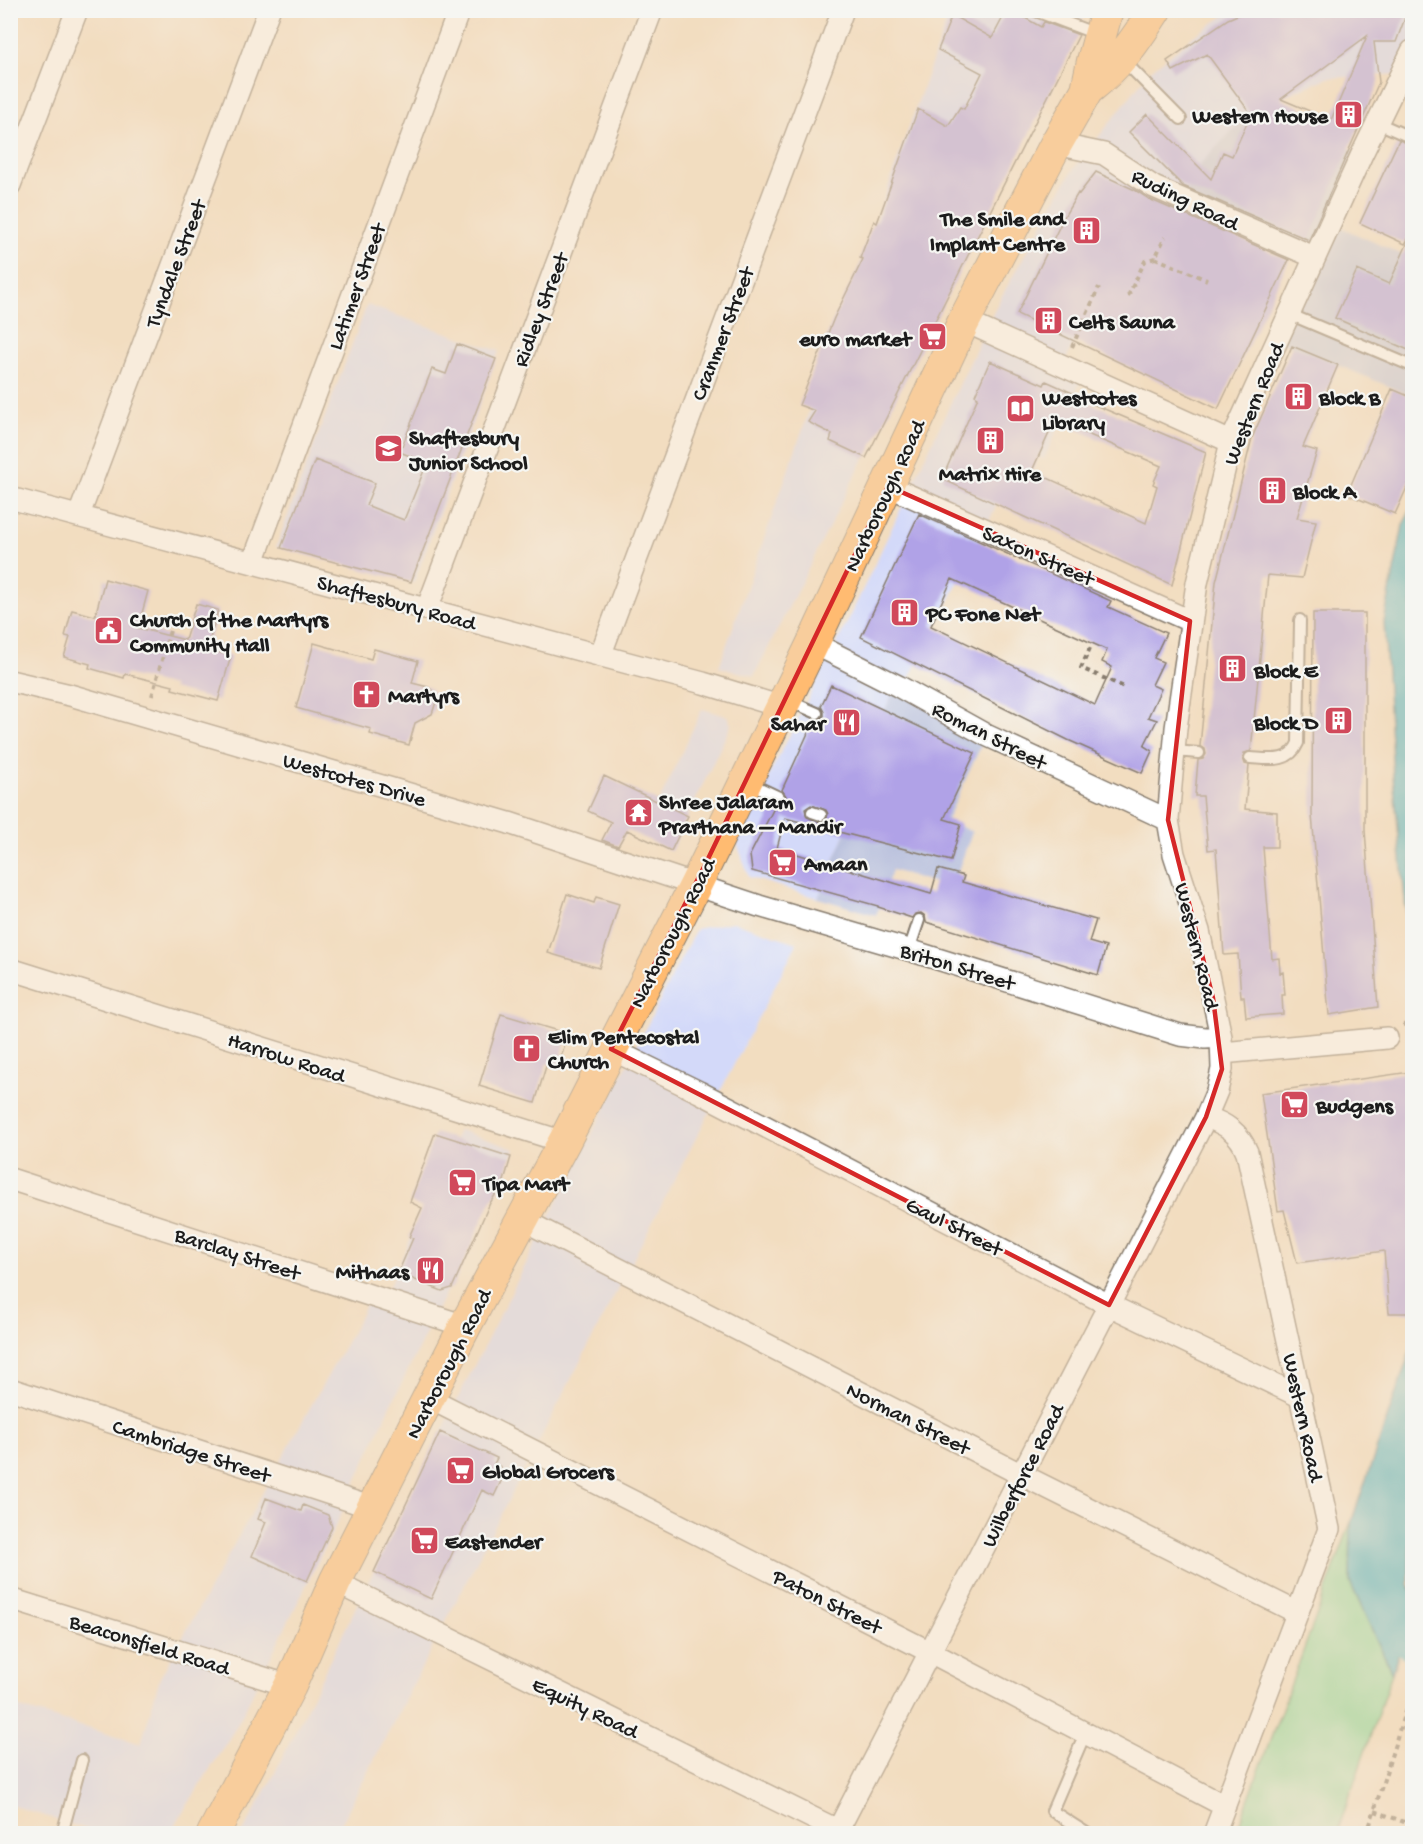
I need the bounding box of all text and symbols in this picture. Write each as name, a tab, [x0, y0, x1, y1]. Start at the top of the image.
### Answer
building icon: Western House	[1333, 98, 1365, 130]
place label: Western House	[1191, 105, 1329, 131]
street label: Ruding Road	[1127, 165, 1244, 240]
street label: Tyndale Street	[141, 195, 215, 334]
place label: The Smile and Implant Centre	[930, 208, 1067, 259]
building icon: The Smile and Implant Centre	[1070, 214, 1102, 246]
street label: Latimer Street	[324, 219, 394, 354]
street label: Ridley Street	[509, 248, 577, 371]
street label: Cranmer Street	[687, 262, 763, 405]
building icon: Celts Sauna	[1032, 304, 1064, 336]
place label: Celts Sauna	[1068, 311, 1177, 337]
supermarket icon: euro market	[916, 321, 948, 353]
place label: euro market	[798, 328, 913, 354]
street label: Western Road	[1219, 337, 1293, 470]
building icon: Block B	[1282, 380, 1314, 412]
place label: Westcotes Library	[1041, 387, 1138, 438]
place label: Block B	[1318, 387, 1382, 413]
library icon: Westcotes Library	[1005, 393, 1037, 425]
street label: Narborough Road	[840, 415, 934, 577]
building icon: Matrix Hire	[974, 424, 1006, 456]
place label: Shaftesbury Junior School	[408, 427, 528, 478]
school or university icon: Shaftesbury Junior School	[372, 433, 404, 465]
place label: Matrix Hire	[939, 463, 1042, 489]
building icon: Block A	[1256, 474, 1288, 506]
place label: Block A	[1292, 481, 1358, 507]
street label: Saxon Street	[977, 521, 1099, 595]
street label: Shaftesbury Road	[314, 571, 480, 639]
building icon: PC Fone Net	[889, 596, 921, 628]
place label: PC Fone Net	[925, 603, 1042, 629]
place label: Church of the Martyrs Community Hall	[129, 609, 330, 660]
public building icon: Church of the Martyrs Community Hall	[93, 615, 125, 647]
building icon: Block E	[1217, 653, 1249, 685]
place label: Block E	[1253, 660, 1319, 686]
church icon: Martyrs	[351, 678, 383, 710]
place label: Martyrs	[388, 685, 461, 711]
street label: Roman Street	[927, 698, 1052, 778]
building icon: Block D	[1323, 705, 1355, 737]
restaurant icon: Sahar	[830, 706, 862, 738]
place label: Block D	[1253, 712, 1319, 738]
place label: Sahar	[771, 713, 827, 739]
street label: Westcotes Drive	[279, 749, 429, 815]
place label: Shree Jalaram Prarthana – Mandir	[658, 791, 844, 842]
temple icon: Shree Jalaram Prarthana – Mandir	[622, 797, 654, 829]
supermarket icon: Amaan	[767, 846, 799, 878]
street label: Narborough Road	[626, 853, 724, 1013]
place label: Amaan	[803, 853, 868, 879]
street label: Western Road	[1167, 881, 1224, 1015]
street label: Briton Street	[895, 939, 1019, 999]
place label: Elim Pentecostal Church	[547, 1026, 700, 1077]
street label: Harrow Road	[224, 1029, 350, 1092]
church icon: Elim Pentecostal Church	[511, 1032, 543, 1064]
supermarket icon: Budgens	[1279, 1088, 1311, 1120]
place label: Budgens	[1315, 1095, 1395, 1121]
supermarket icon: Tipa Mart	[446, 1166, 478, 1198]
place label: Tipa Mart	[481, 1173, 571, 1199]
street label: Gaul Street	[900, 1193, 1008, 1265]
street label: Barclay Street	[170, 1223, 305, 1289]
restaurant icon: Mithaas	[414, 1254, 446, 1286]
place label: Mithaas	[336, 1261, 411, 1287]
street label: Narborough Road	[402, 1284, 500, 1444]
street label: Western Road	[1275, 1352, 1328, 1486]
street label: Norman Street	[841, 1378, 975, 1464]
street label: Wilberforce Road	[977, 1399, 1073, 1553]
street label: Cambridge Street	[108, 1415, 275, 1491]
supermarket icon: Global Grocers	[445, 1454, 477, 1486]
place label: Global Grocers	[482, 1461, 616, 1487]
supermarket icon: Eastender	[408, 1524, 440, 1556]
place label: Eastender	[445, 1531, 544, 1557]
street label: Paton Street	[766, 1564, 887, 1643]
street label: Beaconsfield Road	[65, 1610, 234, 1684]
street label: Equity Road	[527, 1673, 644, 1747]

